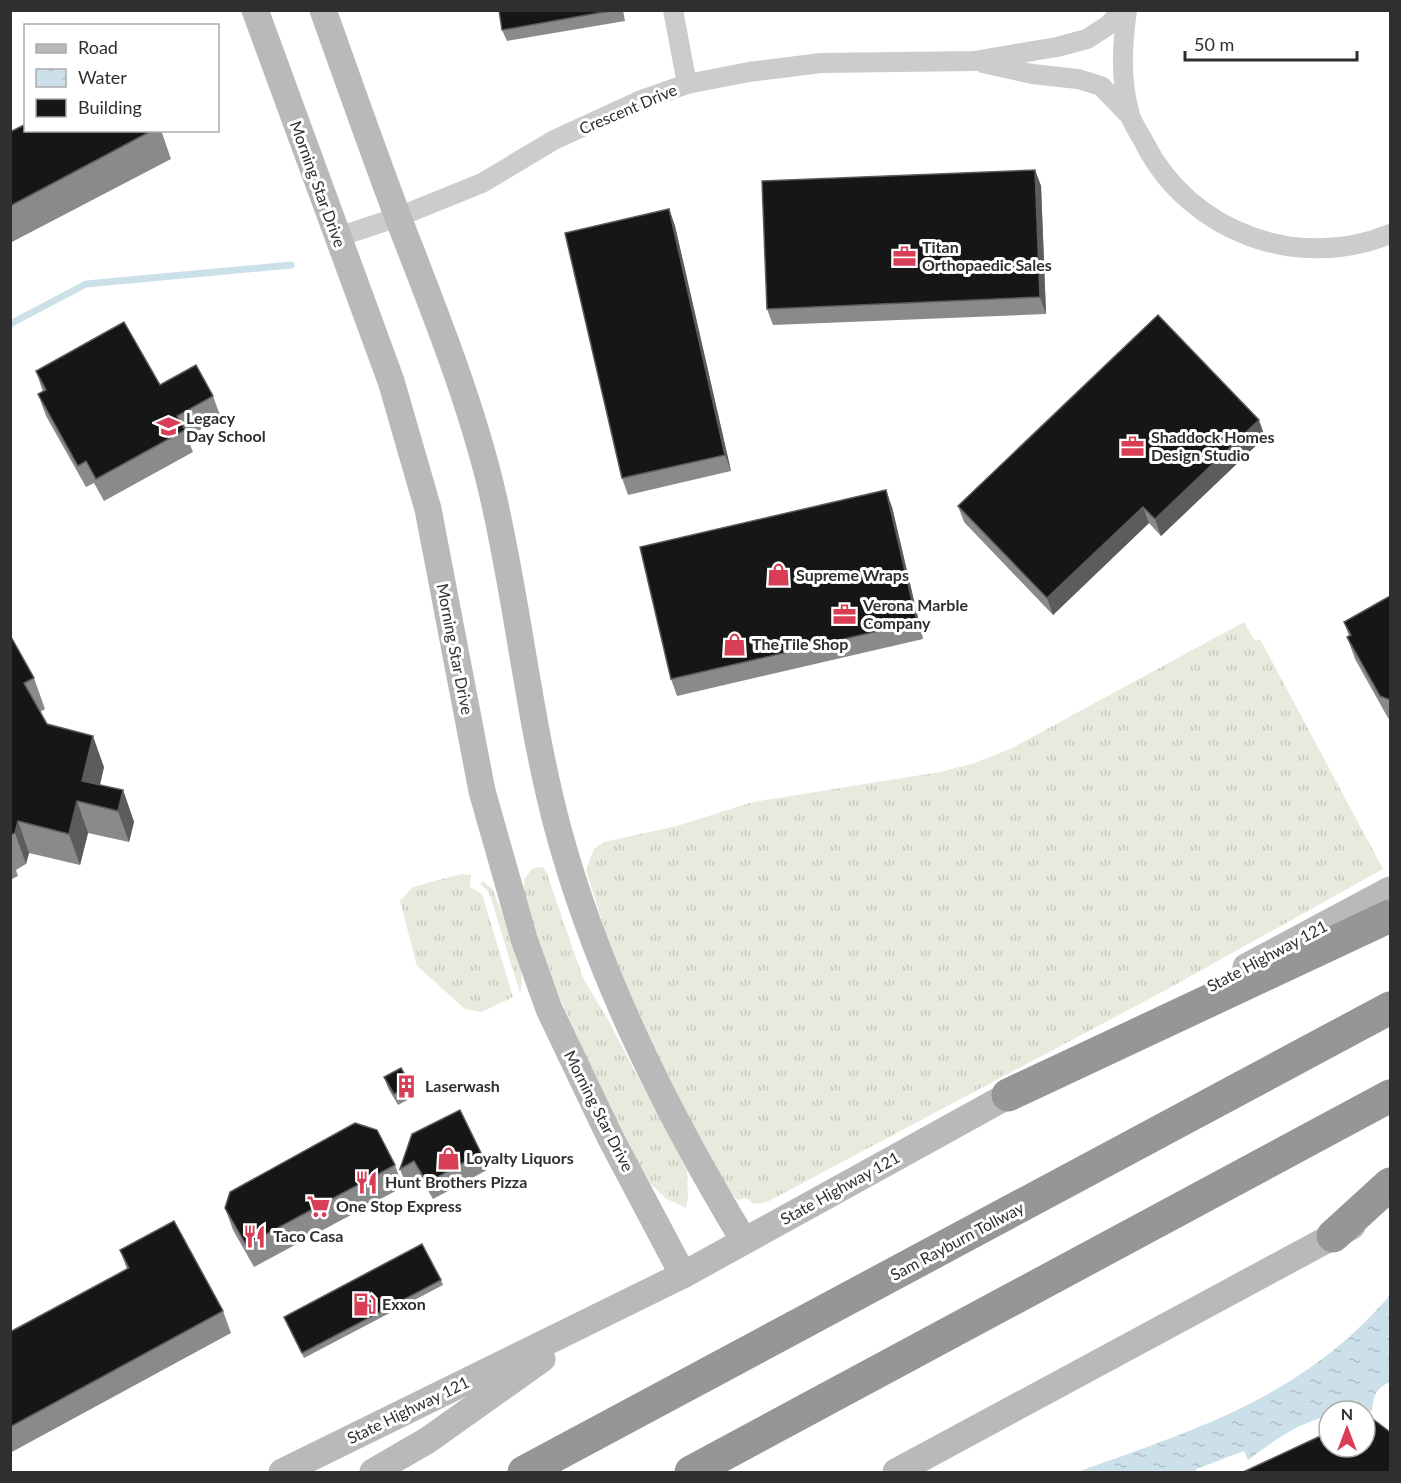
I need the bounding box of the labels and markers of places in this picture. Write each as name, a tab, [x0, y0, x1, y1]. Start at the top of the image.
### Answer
place label: Titan Orthopaedic Sales	[922, 237, 1052, 274]
office icon: Titan Orthopaedic Sales	[891, 243, 917, 269]
place label: Legacy Day School	[186, 408, 266, 445]
school or university icon: Legacy Day School	[155, 414, 181, 440]
place label: Shaddock Homes Design Studio	[1151, 427, 1275, 464]
office icon: Shaddock Homes Design Studio	[1120, 433, 1146, 459]
shop icon: Supreme Wraps	[765, 562, 791, 588]
place label: Supreme Wraps	[796, 565, 909, 584]
place label: Verona Marble Company	[862, 595, 968, 632]
office icon: Verona Marble Company	[832, 601, 858, 627]
shop icon: The Tile Shop	[721, 631, 747, 657]
place label: The Tile Shop	[752, 634, 848, 653]
building icon: Laserwash	[394, 1073, 420, 1099]
place label: Laserwash	[425, 1076, 500, 1095]
shop icon: Loyalty Liquors	[435, 1145, 461, 1171]
place label: Loyalty Liquors	[466, 1148, 574, 1167]
restaurant icon: Hunt Brothers Pizza	[354, 1169, 380, 1195]
place label: Hunt Brothers Pizza	[385, 1172, 527, 1191]
supermarket icon: One Stop Express	[305, 1193, 331, 1219]
place label: One Stop Express	[336, 1196, 462, 1215]
restaurant icon: Taco Casa	[242, 1223, 268, 1249]
place label: Taco Casa	[273, 1226, 343, 1245]
fuel station icon: Exxon	[351, 1291, 377, 1317]
place label: Exxon	[382, 1294, 426, 1313]

